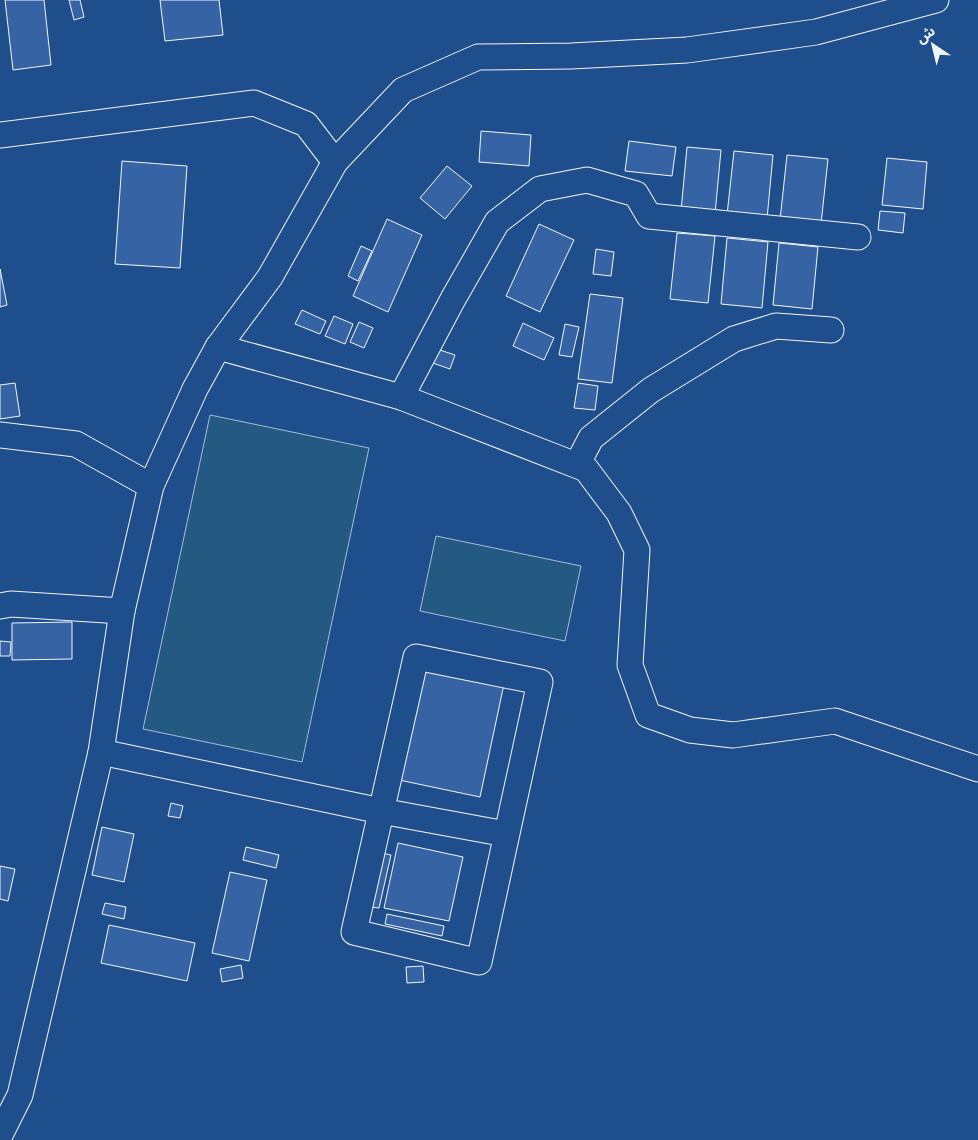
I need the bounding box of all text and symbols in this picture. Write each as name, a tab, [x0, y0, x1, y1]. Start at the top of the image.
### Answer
north arrow	[908, 20, 958, 70]
text: ش	[913, 22, 939, 47]

